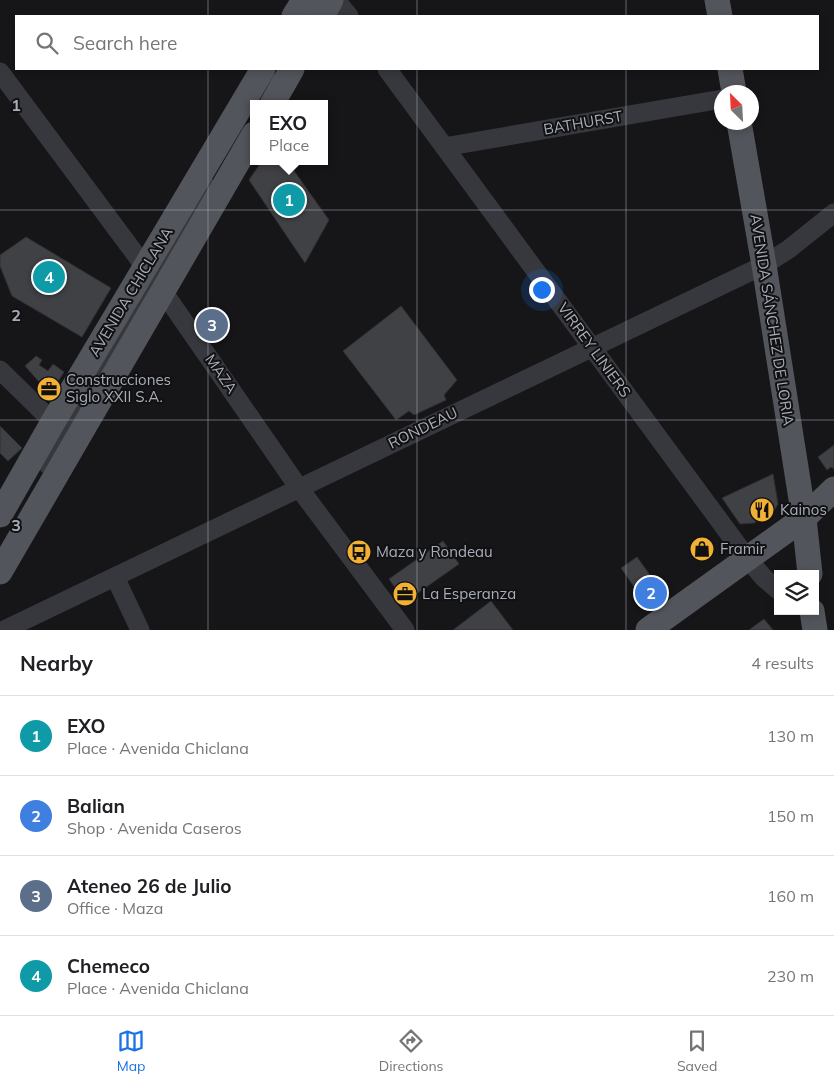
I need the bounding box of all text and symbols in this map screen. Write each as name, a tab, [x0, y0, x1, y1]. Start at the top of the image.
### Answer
search box	[15, 15, 819, 70]
icon: search	[33, 29, 61, 57]
text: Search here	[73, 31, 177, 55]
north arrow	[714, 85, 759, 130]
text: 1	[11, 95, 21, 115]
popup	[250, 100, 328, 165]
street label: BATHURST	[542, 106, 624, 139]
text: EXO	[269, 111, 307, 135]
text: Place	[269, 135, 309, 155]
pin: 1	[273, 181, 305, 219]
street label: AVENIDA SÁNCHEZ DE LORIA	[746, 213, 799, 427]
street label: AVENIDA CHICLANA	[84, 224, 177, 360]
pin: 4	[33, 258, 65, 296]
your location	[529, 277, 555, 303]
street label: VIRREY LINIERS	[554, 299, 635, 401]
text: 2	[11, 305, 21, 325]
pin: 3	[196, 306, 228, 344]
street label: MAZA	[201, 350, 242, 397]
place label: Construcciones Siglo XXII S.A.	[66, 370, 171, 406]
office icon: Construcciones Siglo XXII S.A.	[36, 376, 62, 402]
street label: RONDEAU	[385, 403, 461, 452]
restaurant icon: Kainos	[749, 497, 775, 523]
place label: Kainos	[780, 500, 827, 519]
text: 3	[11, 515, 21, 535]
shop icon: Framir	[689, 536, 715, 562]
bus stop icon: Maza y Rondeau	[346, 539, 372, 565]
place label: Framir	[720, 539, 765, 558]
place label: Maza y Rondeau	[376, 542, 493, 561]
map controls	[774, 570, 819, 615]
button: layers	[774, 570, 819, 615]
pin: 2	[635, 574, 667, 612]
office icon: La Esperanza	[392, 581, 418, 607]
place label: La Esperanza	[422, 584, 516, 603]
text: Nearby	[20, 650, 93, 676]
text: 4 results	[751, 653, 814, 673]
text: EXO	[67, 714, 105, 738]
text: 1	[31, 726, 41, 746]
text: 130 m	[767, 726, 814, 746]
text: Place · Avenida Chiclana	[67, 738, 249, 758]
text: Balian	[67, 794, 125, 818]
text: 2	[31, 806, 41, 826]
text: 150 m	[767, 806, 814, 826]
text: Shop · Avenida Caseros	[67, 818, 242, 838]
text: Ateneo 26 de Julio	[67, 874, 232, 898]
text: 3	[31, 886, 41, 906]
text: 160 m	[767, 886, 814, 906]
text: Office · Maza	[67, 898, 163, 918]
text: Chemeco	[67, 954, 150, 978]
text: 4	[31, 966, 41, 986]
text: 230 m	[767, 966, 814, 986]
text: Place · Avenida Chiclana	[67, 978, 249, 998]
tab: Map	[117, 1027, 145, 1075]
tab: Directions	[379, 1027, 444, 1075]
tab: Saved	[677, 1027, 717, 1075]

